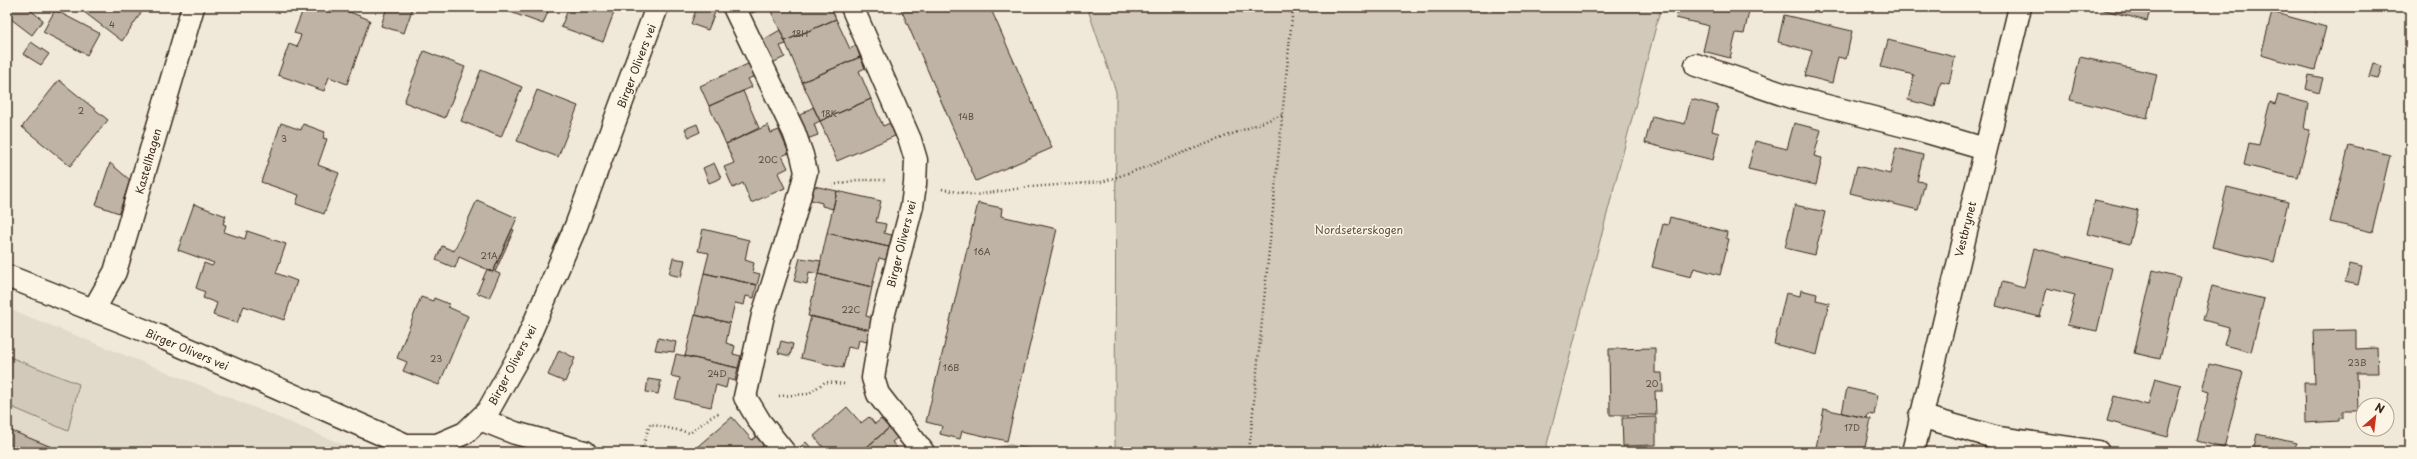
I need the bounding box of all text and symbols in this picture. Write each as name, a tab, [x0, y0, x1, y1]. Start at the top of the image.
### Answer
house number: 4	[109, 17, 115, 31]
street label: Birger Olivers vei	[612, 21, 660, 111]
house number: 18H	[792, 26, 808, 40]
house number: 2	[78, 103, 84, 117]
house number: 18K	[821, 106, 838, 120]
house number: 14B	[958, 109, 974, 123]
street label: Kastellhagen	[131, 126, 165, 196]
house number: 3	[281, 131, 287, 145]
house number: 20C	[758, 152, 778, 166]
street label: Birger Olivers vei	[882, 199, 920, 289]
street label: Vestbrynet	[1950, 199, 1980, 259]
park label: Nordseterskogen	[1315, 221, 1403, 238]
house number: 16A	[973, 244, 991, 258]
house number: 21A	[481, 248, 498, 262]
house number: 22C	[841, 302, 861, 316]
street label: Birger Olivers vei	[484, 322, 540, 408]
street label: Birger Olivers vei	[143, 324, 231, 374]
house number: 23	[430, 351, 442, 365]
house number: 23B	[2348, 355, 2367, 369]
house number: 16B	[943, 360, 959, 374]
house number: 24D	[707, 366, 727, 380]
house number: 20	[1646, 376, 1659, 390]
north arrow	[2355, 397, 2395, 437]
text: N	[2372, 398, 2388, 417]
house number: 17D	[1844, 420, 1860, 434]

